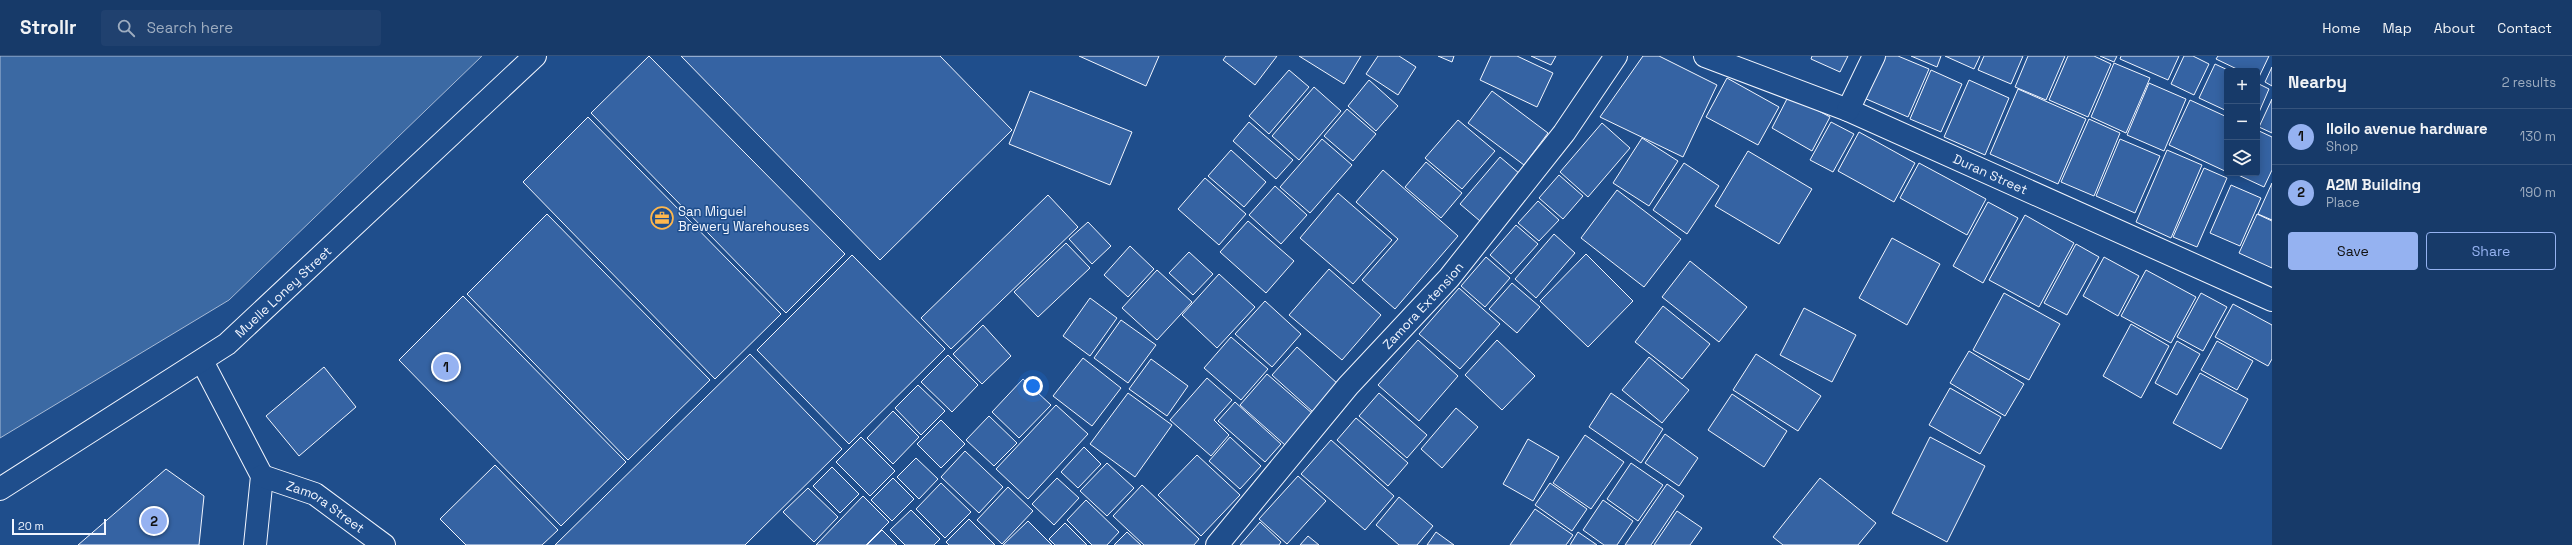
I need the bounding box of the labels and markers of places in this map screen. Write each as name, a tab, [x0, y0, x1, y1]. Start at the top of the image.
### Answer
place label: San Miguel Brewery Warehouses	[678, 203, 809, 235]
office icon: San Miguel Brewery Warehouses	[649, 205, 675, 231]
pin: 1	[433, 352, 459, 382]
pin: 2	[141, 506, 167, 536]

